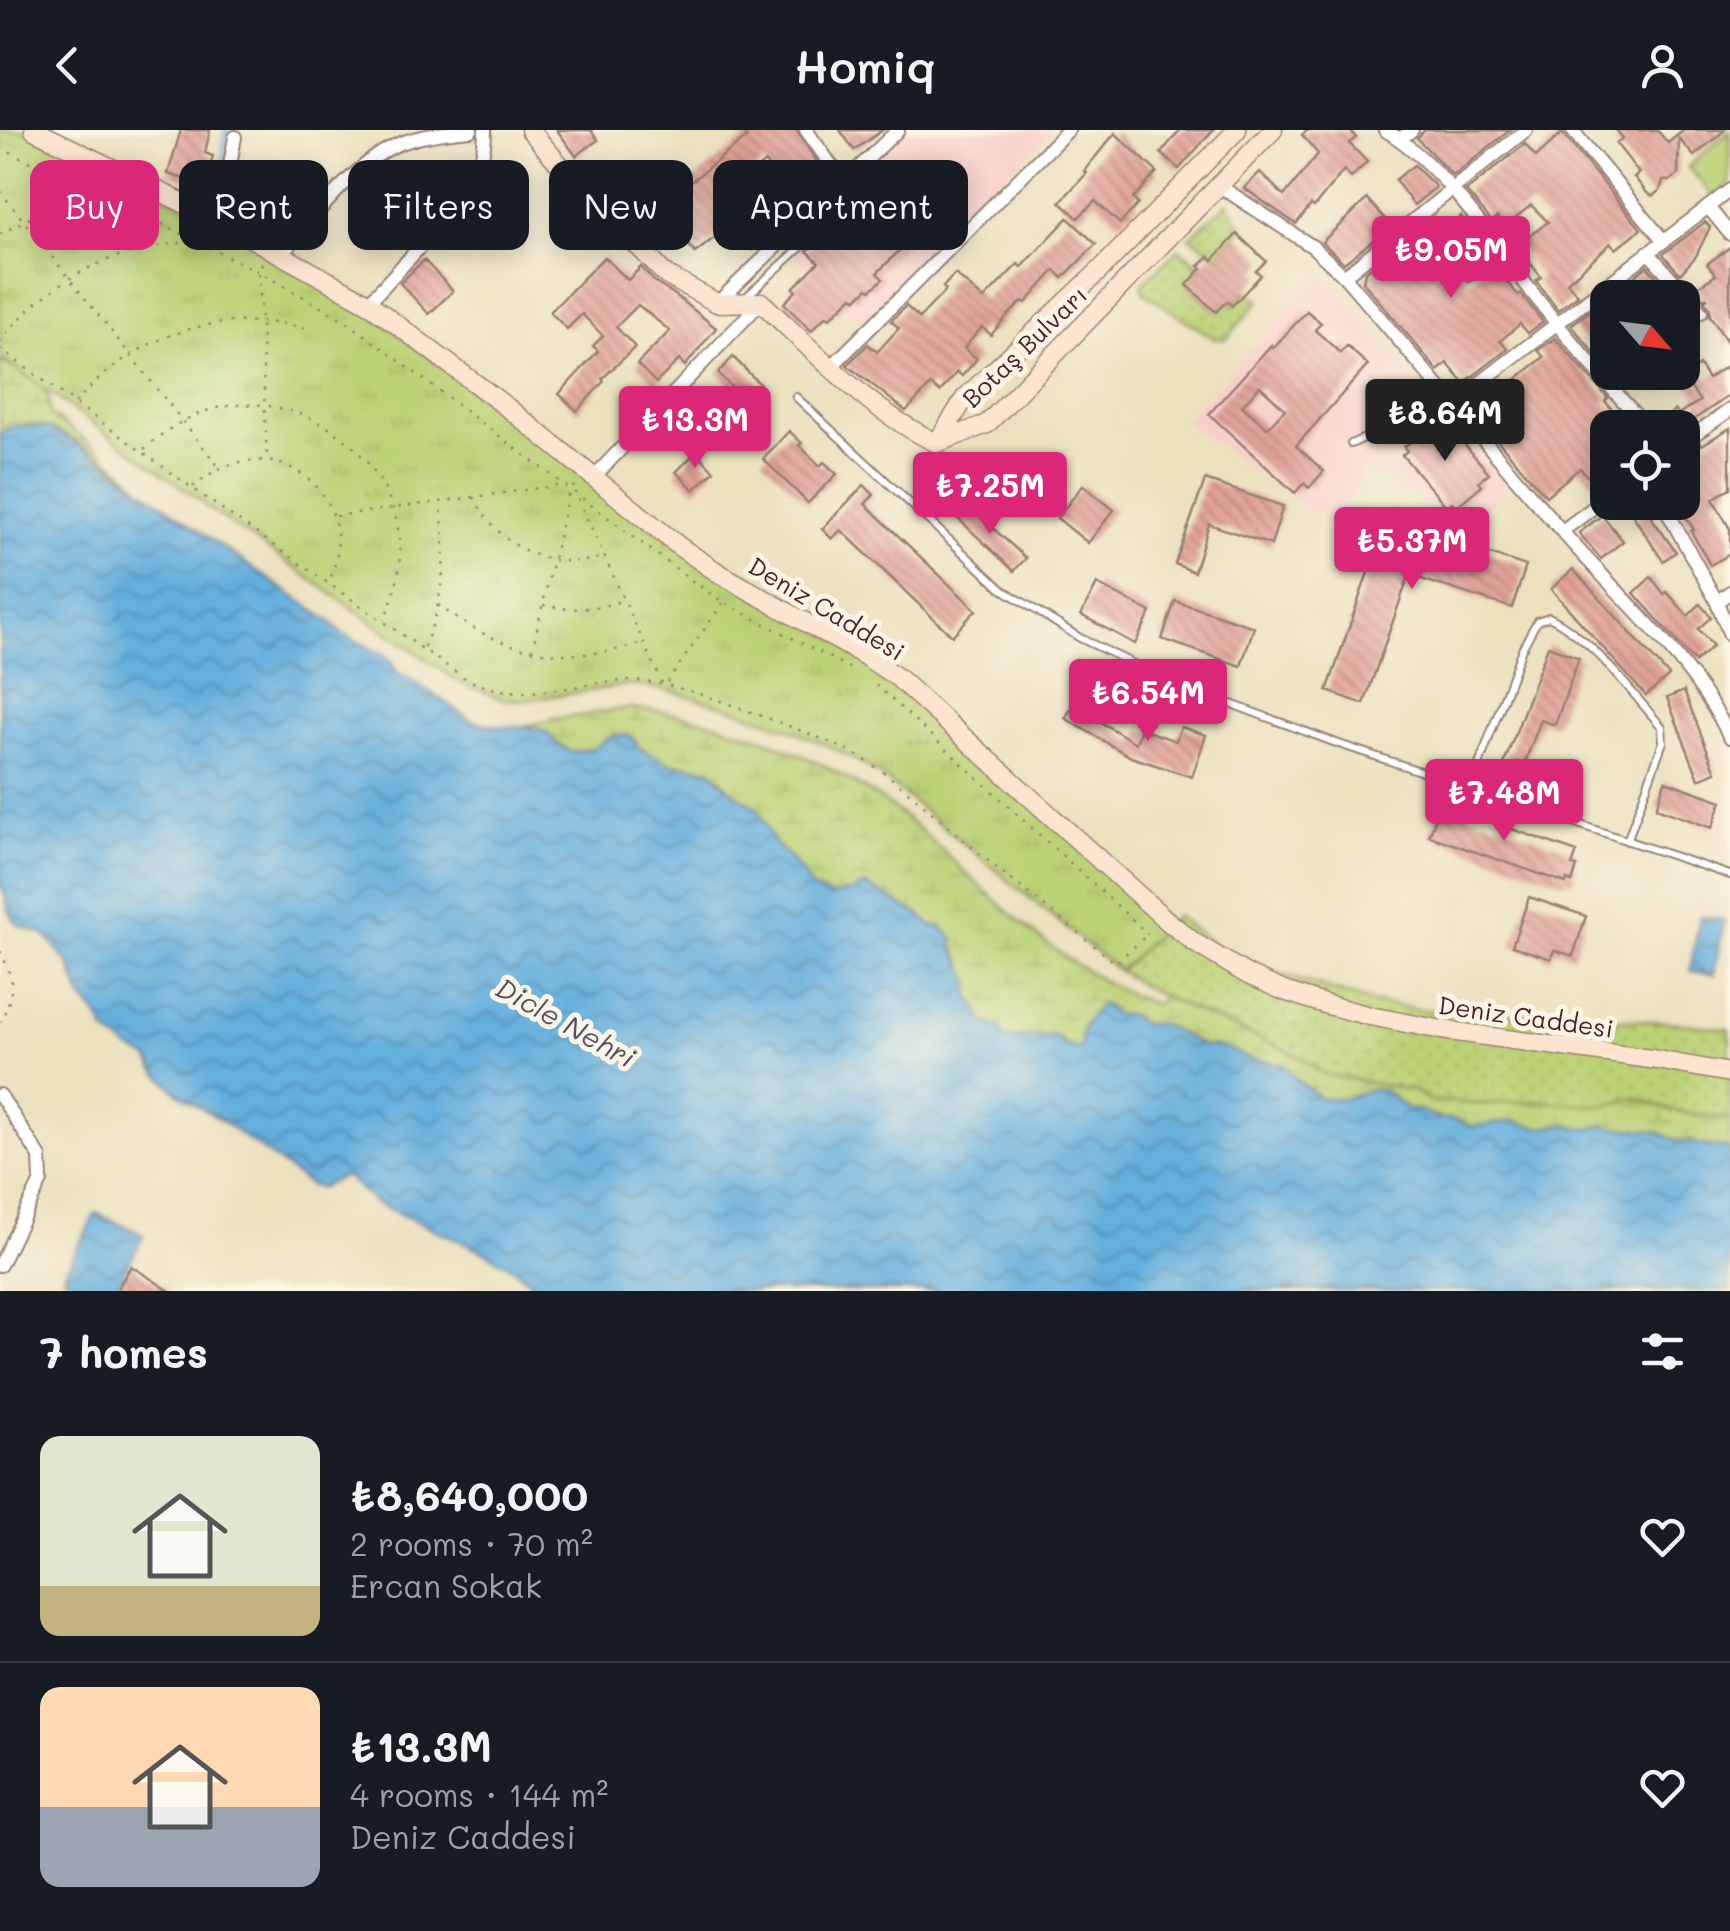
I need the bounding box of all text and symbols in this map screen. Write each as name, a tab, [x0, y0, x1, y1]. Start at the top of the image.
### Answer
text: Homiq	[794, 36, 936, 94]
icon: back	[40, 38, 95, 93]
icon: person	[1635, 38, 1690, 93]
chip: Buy	[30, 160, 159, 250]
chip: Rent	[179, 160, 328, 250]
chip: Filters	[348, 160, 529, 250]
chip: New	[549, 160, 693, 250]
chip: Apartment	[713, 160, 968, 250]
pin: ₺9.05M	[1370, 216, 1532, 301]
text: ₺9.05M	[1394, 227, 1508, 269]
street label: Botaş Bulvarı	[955, 278, 1093, 414]
north arrow	[1590, 280, 1700, 390]
map controls	[1590, 280, 1700, 520]
pin: ₺8.64M	[1364, 379, 1526, 464]
pin: ₺13.3M	[614, 386, 776, 471]
text: ₺8.64M	[1387, 390, 1503, 432]
text: ₺13.3M	[641, 397, 749, 439]
button: locate	[1590, 410, 1700, 520]
pin: ₺7.25M	[909, 452, 1071, 537]
text: ₺7.25M	[935, 463, 1045, 505]
pin: ₺5.37M	[1331, 507, 1493, 592]
text: ₺5.37M	[1356, 518, 1468, 560]
street label: Deniz Caddesi	[743, 549, 911, 667]
pin: ₺6.54M	[1067, 659, 1229, 744]
text: ₺6.54M	[1091, 670, 1205, 712]
pin: ₺7.48M	[1423, 759, 1585, 844]
text: ₺7.48M	[1447, 770, 1561, 812]
water label: Dicle Nehri	[490, 969, 642, 1075]
street label: Deniz Caddesi	[1436, 988, 1616, 1044]
text: 7 homes	[40, 1324, 208, 1379]
icon: filters	[1635, 1324, 1690, 1379]
text: ₺8,640,000	[350, 1467, 588, 1522]
icon: home	[120, 1476, 240, 1596]
icon: heart	[1635, 1509, 1690, 1564]
text: 2 rooms · 70 m²	[350, 1522, 593, 1564]
text: Ercan Sokak	[350, 1564, 542, 1606]
text: ₺13.3M	[350, 1718, 492, 1773]
icon: home	[120, 1727, 240, 1847]
icon: heart	[1635, 1760, 1690, 1815]
text: 4 rooms · 144 m²	[350, 1773, 608, 1815]
text: Deniz Caddesi	[350, 1815, 576, 1857]

